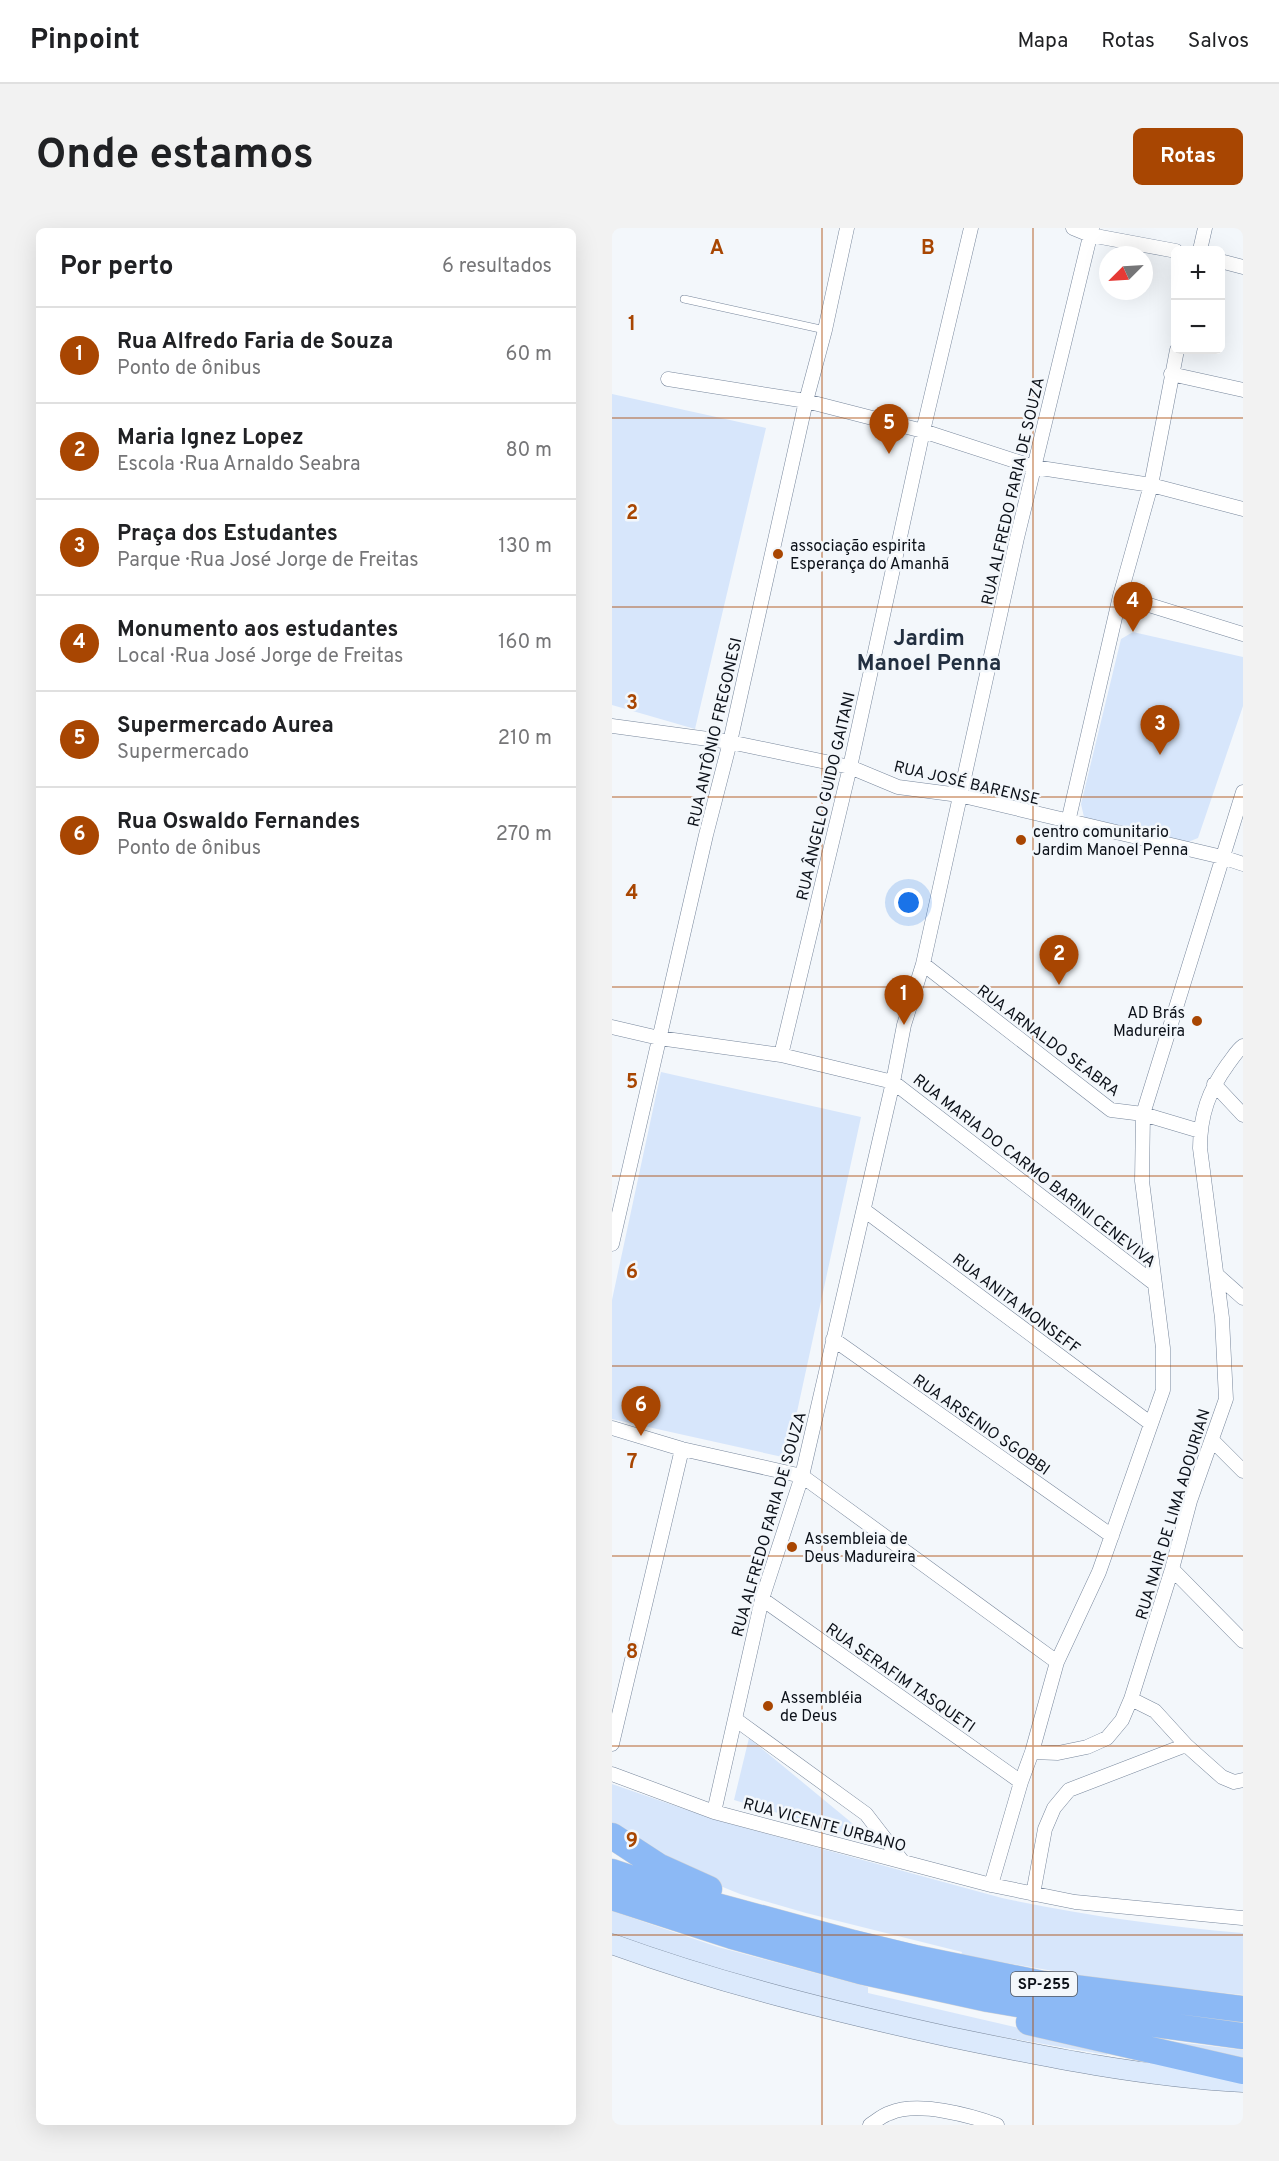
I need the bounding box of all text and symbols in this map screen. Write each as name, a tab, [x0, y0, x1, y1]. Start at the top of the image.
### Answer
text: Pinpoint	[30, 23, 140, 59]
text: Mapa	[1018, 28, 1068, 55]
text: Rotas	[1101, 28, 1155, 55]
text: Salvos	[1188, 28, 1249, 55]
button: Rotas	[1133, 128, 1243, 185]
text: Onde estamos	[36, 130, 314, 183]
text: A	[710, 236, 724, 262]
text: B	[921, 236, 935, 262]
north arrow	[1099, 246, 1153, 300]
map controls	[1171, 246, 1225, 354]
button: +	[1171, 246, 1225, 300]
text: Por perto	[60, 251, 174, 284]
text: 6 resultados	[442, 254, 552, 280]
button: −	[1171, 300, 1225, 354]
text: 1	[628, 312, 636, 338]
text: Rua Alfredo Faria de Souza	[117, 329, 393, 356]
text: 1	[76, 342, 84, 368]
text: 60 m	[506, 342, 552, 368]
text: Ponto de ônibus	[117, 356, 261, 382]
street label: RUA ALFREDO FARIA DE SOUZA	[978, 376, 1050, 607]
pin: 5	[870, 404, 908, 454]
text: Maria Ignez Lopez	[117, 425, 304, 452]
text: 2	[73, 438, 86, 464]
text: 80 m	[506, 438, 552, 464]
text: Escola · Rua Arnaldo Seabra	[117, 452, 360, 478]
text: 2	[626, 501, 638, 527]
text: Praça dos Estudantes	[117, 521, 338, 548]
text: 3	[74, 534, 86, 560]
text: 130 m	[498, 534, 552, 560]
place label: associação espirita Esperança do Amanhã	[790, 537, 949, 575]
marker: associação espirita Esperança do Amanhã	[771, 547, 785, 561]
text: Parque · Rua José Jorge de Freitas	[117, 548, 419, 574]
pin: 4	[1114, 582, 1152, 632]
text: Monumento aos estudantes	[117, 617, 398, 644]
district label: Jardim Manoel Penna	[857, 626, 1001, 678]
text: 4	[73, 630, 86, 656]
text: 160 m	[498, 630, 552, 656]
street label: RUA ANTÔNIO FREGONESI	[682, 635, 747, 829]
text: Local · Rua José Jorge de Freitas	[117, 644, 403, 670]
street label: RUA ÂNGELO GUIDO GAITANI	[791, 690, 861, 903]
text: 3	[626, 691, 638, 717]
pin: 3	[1140, 706, 1180, 755]
text: Supermercado Aurea	[117, 713, 334, 740]
text: 5	[73, 726, 86, 752]
text: 210 m	[498, 726, 552, 752]
text: Supermercado	[117, 740, 249, 766]
street label: RUA JOSÉ BARENSE	[892, 755, 1042, 810]
text: Rua Oswaldo Fernandes	[117, 809, 360, 836]
text: 6	[73, 822, 86, 848]
text: 270 m	[496, 822, 552, 848]
place label: centro comunitario Jardim Manoel Penna	[1033, 823, 1188, 861]
marker: centro comunitario Jardim Manoel Penna	[1014, 833, 1028, 847]
text: Ponto de ônibus	[117, 836, 261, 862]
text: 4	[626, 881, 638, 907]
your location	[894, 888, 923, 917]
pin: 2	[1040, 936, 1078, 985]
pin: 1	[884, 976, 924, 1025]
street label: RUA ARNALDO SEABRA	[972, 981, 1123, 1102]
place label: AD Brás Madureira	[1113, 1004, 1185, 1042]
marker: AD Brás Madureira	[1190, 1014, 1204, 1028]
text: 5	[626, 1070, 638, 1096]
street label: RUA MARIA DO CARMO BARINI CENEVIVA	[908, 1070, 1159, 1273]
street label: RUA ANITA MONSEFF	[948, 1250, 1084, 1359]
text: 6	[626, 1260, 638, 1286]
street label: RUA ARSENIO SGOBBI	[908, 1371, 1053, 1481]
pin: 6	[621, 1386, 660, 1436]
street label: RUA NAIR DE LIMA ADOURIAN	[1132, 1407, 1216, 1623]
street label: RUA ALFREDO FARIA DE SOUZA	[728, 1410, 812, 1639]
text: 7	[627, 1450, 637, 1476]
place label: Assembleia de Deus Madureira	[804, 1530, 916, 1568]
marker: Assembleia de Deus Madureira	[785, 1540, 799, 1554]
street label: RUA SERAFIM TASQUETI	[821, 1619, 978, 1738]
text: 8	[626, 1640, 638, 1666]
place label: Assembléia de Deus	[780, 1689, 862, 1727]
marker: Assembléia de Deus	[761, 1699, 775, 1713]
street label: RUA VICENTE URBANO	[741, 1795, 908, 1857]
text: 9	[626, 1829, 638, 1855]
road number: SP-255	[1011, 1972, 1077, 1996]

